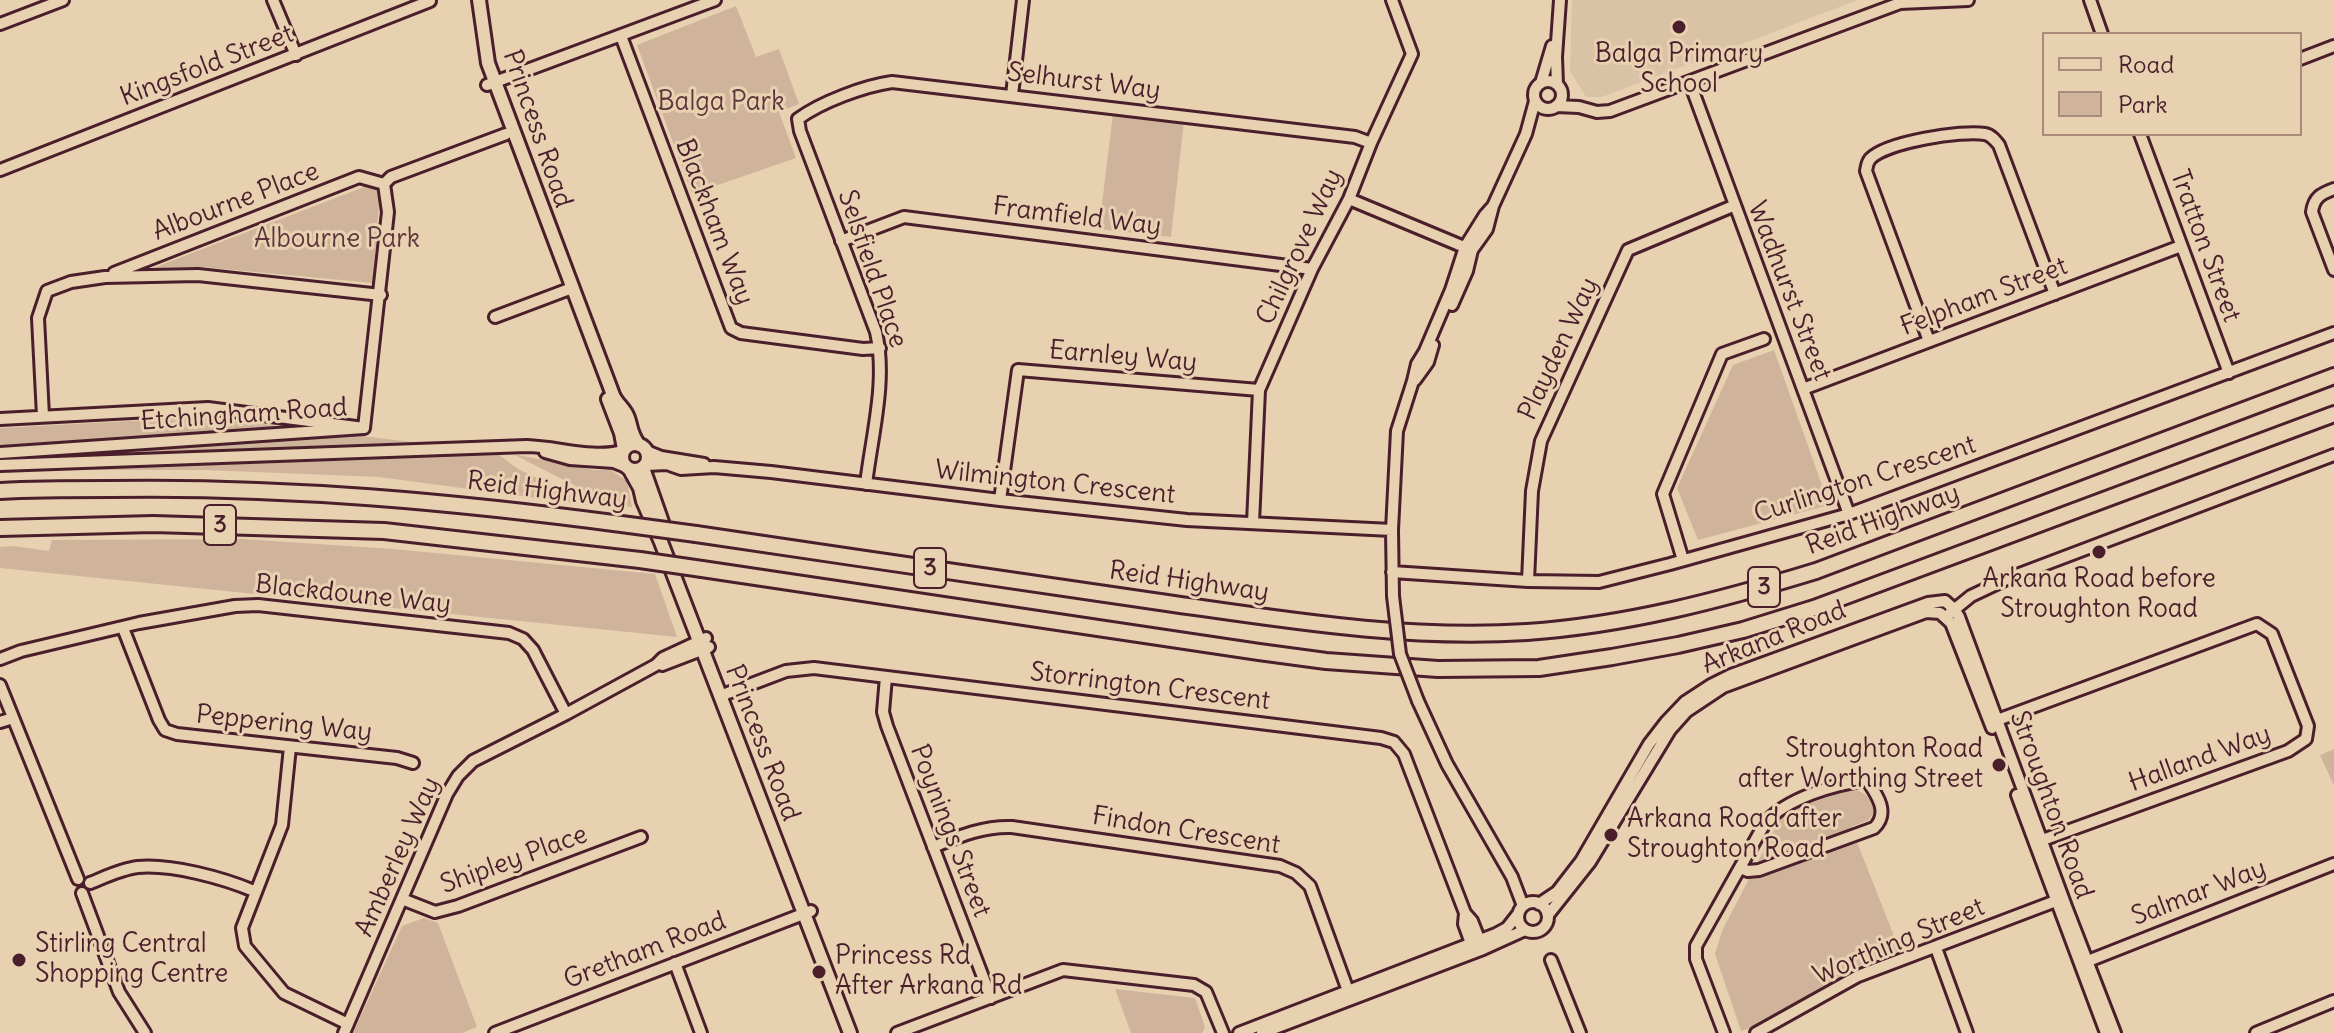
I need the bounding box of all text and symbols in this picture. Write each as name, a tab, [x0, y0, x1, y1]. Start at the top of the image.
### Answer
marker: Balga Primary School	[1670, 18, 1688, 36]
street label: Kingsfold Street	[116, 19, 298, 113]
legend	[2042, 32, 2302, 136]
place label: Balga Primary School	[1595, 39, 1763, 100]
street label: Princess Road	[495, 46, 579, 212]
text: Road	[2118, 49, 2174, 79]
street label: Selhurst Way	[1006, 57, 1162, 107]
park label: Balga Park	[658, 87, 784, 119]
text: Park	[2118, 89, 2168, 119]
street label: Blackham Way	[668, 135, 760, 309]
street label: Albourne Place	[148, 156, 324, 248]
street label: Chilgrove Way	[1250, 164, 1350, 330]
street label: Tratton Street	[2163, 166, 2247, 326]
street label: Selsfield Place	[830, 186, 914, 352]
street label: Framfield Way	[991, 191, 1163, 243]
street label: Wadhurst Street	[1740, 197, 1838, 385]
park label: Albourne Park	[254, 224, 420, 256]
street label: Felpham Street	[1896, 251, 2072, 343]
street label: Playden Way	[1512, 273, 1606, 425]
street label: Earnley Way	[1048, 335, 1198, 379]
street label: Etchingham Road	[140, 392, 348, 438]
street label: Curlington Crescent	[1750, 429, 1980, 531]
street label: Wilmington Crescent	[933, 455, 1177, 511]
street label: Reid Highway	[465, 466, 629, 516]
street label: Reid Highway	[1802, 478, 1964, 562]
road number: 3	[204, 505, 236, 545]
marker: Arkana Road before Stroughton Road	[2090, 543, 2108, 561]
road number: 3	[914, 548, 946, 588]
street label: Reid Highway	[1107, 555, 1271, 609]
place label: Arkana Road before Stroughton Road	[1982, 564, 2216, 626]
road number: 3	[1748, 567, 1780, 607]
street label: Blackdoune Way	[254, 569, 452, 621]
street label: Arkana Road	[1698, 595, 1850, 681]
street label: Storrington Crescent	[1028, 657, 1272, 717]
street label: Princess Road	[718, 661, 806, 825]
street label: Peppering Way	[194, 699, 374, 749]
street label: Stroughton Road	[2003, 707, 2099, 903]
street label: Halland Way	[2125, 719, 2275, 799]
place label: Stroughton Road after Worthing Street	[1738, 734, 1983, 796]
street label: Poynings Street	[903, 740, 997, 922]
marker: Stroughton Road after Worthing Street	[1990, 756, 2008, 774]
street label: Amberley Way	[349, 772, 447, 942]
street label: Findon Crescent	[1090, 801, 1282, 861]
place label: Arkana Road after Stroughton Road	[1627, 804, 1842, 866]
street label: Shipley Place	[436, 819, 592, 901]
marker: Arkana Road after Stroughton Road	[1602, 826, 1620, 844]
street label: Salmar Way	[2127, 853, 2271, 933]
street label: Worthing Street	[1809, 892, 1989, 992]
street label: Gretham Road	[560, 906, 730, 996]
place label: Stirling Central Shopping Centre	[35, 929, 228, 990]
place label: Princess Rd After Arkana Rd	[835, 941, 1022, 1002]
marker: Stirling Central Shopping Centre	[10, 951, 28, 969]
marker: Princess Rd After Arkana Rd	[810, 963, 828, 981]

